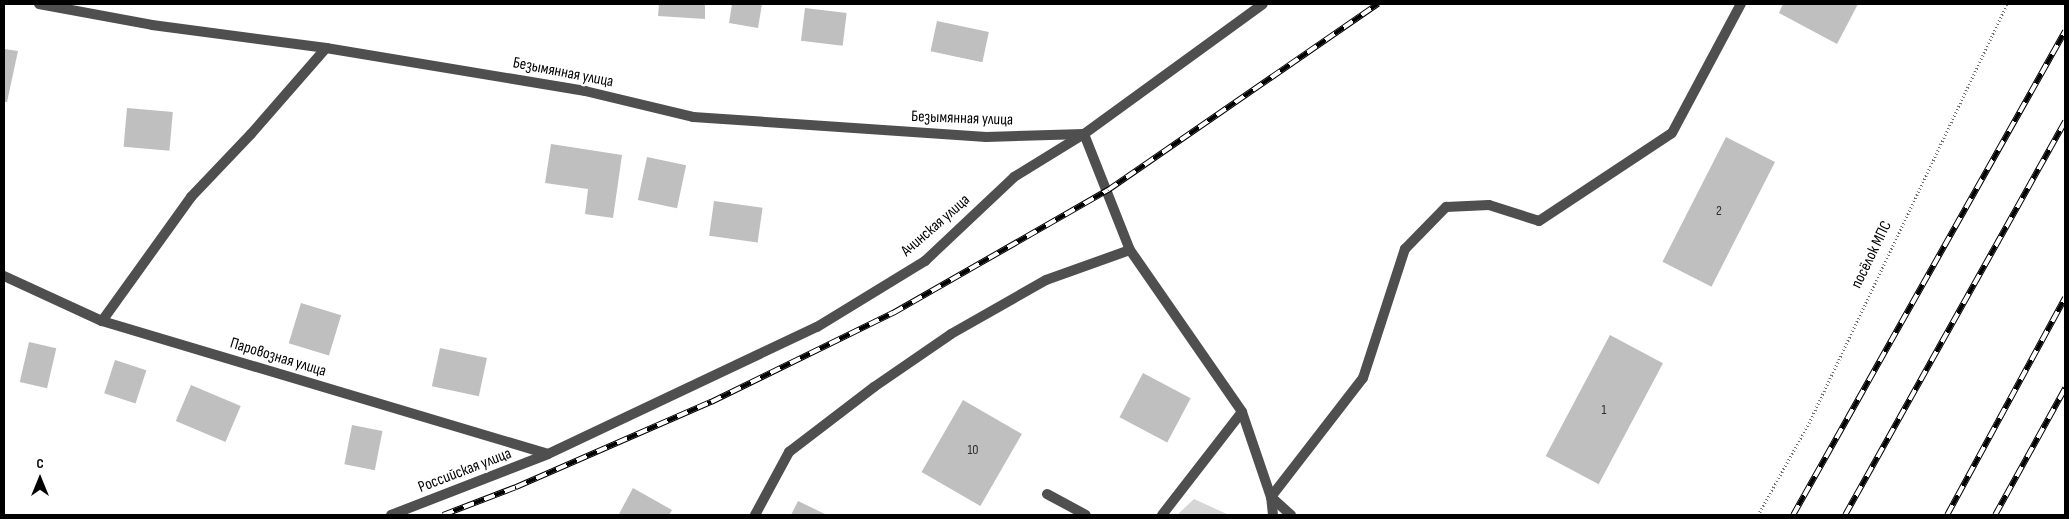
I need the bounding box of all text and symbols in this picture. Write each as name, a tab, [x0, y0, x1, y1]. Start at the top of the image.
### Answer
street label: Безымянная улица	[511, 54, 615, 92]
street label: Безымянная улица	[911, 108, 1013, 130]
street label: Ачинская улица	[898, 191, 974, 261]
house number: 2	[1716, 203, 1722, 219]
street label: посёлок МПС	[1847, 218, 1897, 292]
street label: Паровозная улица	[228, 334, 328, 382]
house number: 1	[1602, 402, 1606, 418]
house number: 10	[967, 442, 979, 458]
street label: Российская улица	[416, 444, 514, 498]
north arrow	[15, 454, 65, 504]
text: С	[36, 455, 44, 472]

